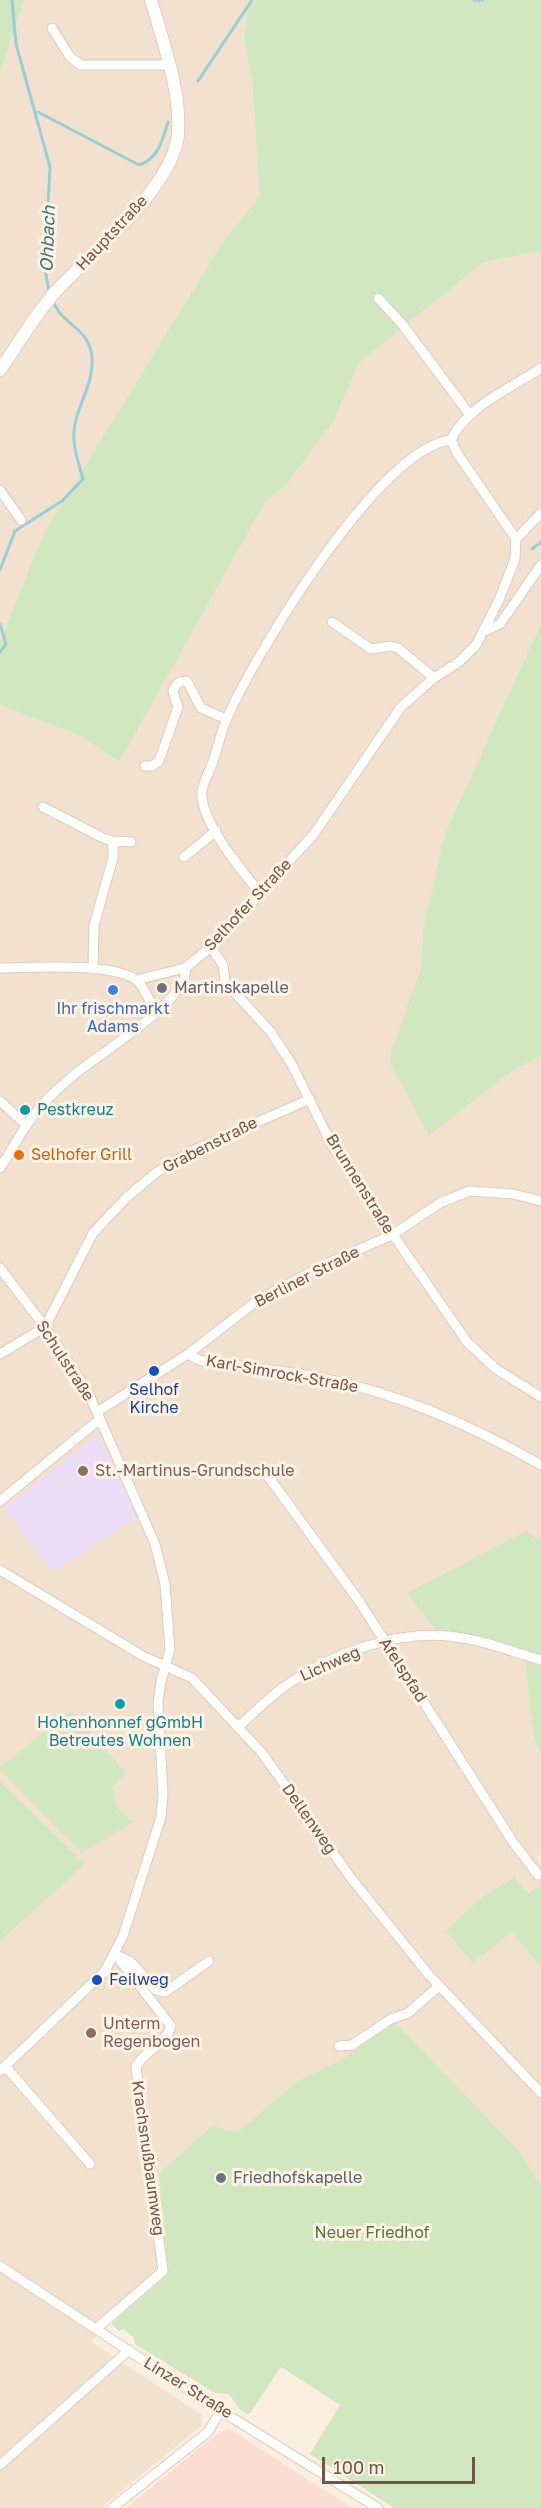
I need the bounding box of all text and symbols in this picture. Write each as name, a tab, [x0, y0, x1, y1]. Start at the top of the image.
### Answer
street label: Hauptstraße	[72, 191, 152, 275]
water label: Ohbach	[36, 205, 60, 273]
street label: Selhofer Straße	[200, 855, 296, 955]
place label: Martinskapelle	[174, 978, 289, 998]
marker: Martinskapelle	[155, 981, 169, 995]
marker: Ihr frischmarkt Adams	[106, 983, 120, 997]
place label: Ihr frischmarkt Adams	[56, 999, 170, 1037]
place label: Pestkreuz	[37, 1100, 114, 1120]
marker: Pestkreuz	[18, 1103, 32, 1117]
street label: Grabenstraße	[159, 1113, 261, 1177]
street label: Brunnenstraße	[322, 1131, 398, 1237]
place label: Selhofer Grill	[31, 1145, 132, 1165]
marker: Selhofer Grill	[12, 1148, 26, 1162]
street label: Berliner Straße	[251, 1242, 363, 1312]
street label: Schulstraße	[32, 1317, 98, 1405]
street label: Karl-Simrock-Straße	[204, 1351, 360, 1397]
marker: Selhof Kirche	[147, 1364, 161, 1378]
place label: Selhof Kirche	[129, 1380, 179, 1418]
place label: St.-Martinus-Grundschule	[95, 1461, 295, 1481]
marker: St.-Martinus-Grundschule	[76, 1464, 90, 1478]
street label: Afelspfad	[375, 1634, 431, 1706]
street label: Lichweg	[297, 1642, 363, 1686]
marker: Hohenhonnef gGmbH Betreutes Wohnen	[113, 1697, 127, 1711]
place label: Hohenhonnef gGmbH Betreutes Wohnen	[37, 1713, 203, 1751]
street label: Dellenweg	[278, 1780, 340, 1858]
place label: Feilweg	[109, 1970, 169, 1990]
marker: Feilweg	[90, 1973, 104, 1987]
place label: Unterm Regenbogen	[103, 2014, 200, 2052]
marker: Unterm Regenbogen	[84, 2026, 98, 2040]
street label: Krachsnußbaumweg	[128, 2079, 168, 2237]
place label: Friedhofskapelle	[233, 2168, 362, 2188]
marker: Friedhofskapelle	[214, 2171, 228, 2185]
park label: Neuer Friedhof	[315, 2223, 429, 2243]
street label: Linzer Straße	[140, 2353, 236, 2423]
scale bar	[325, 2445, 478, 2483]
text: 100 m	[333, 2456, 384, 2478]

